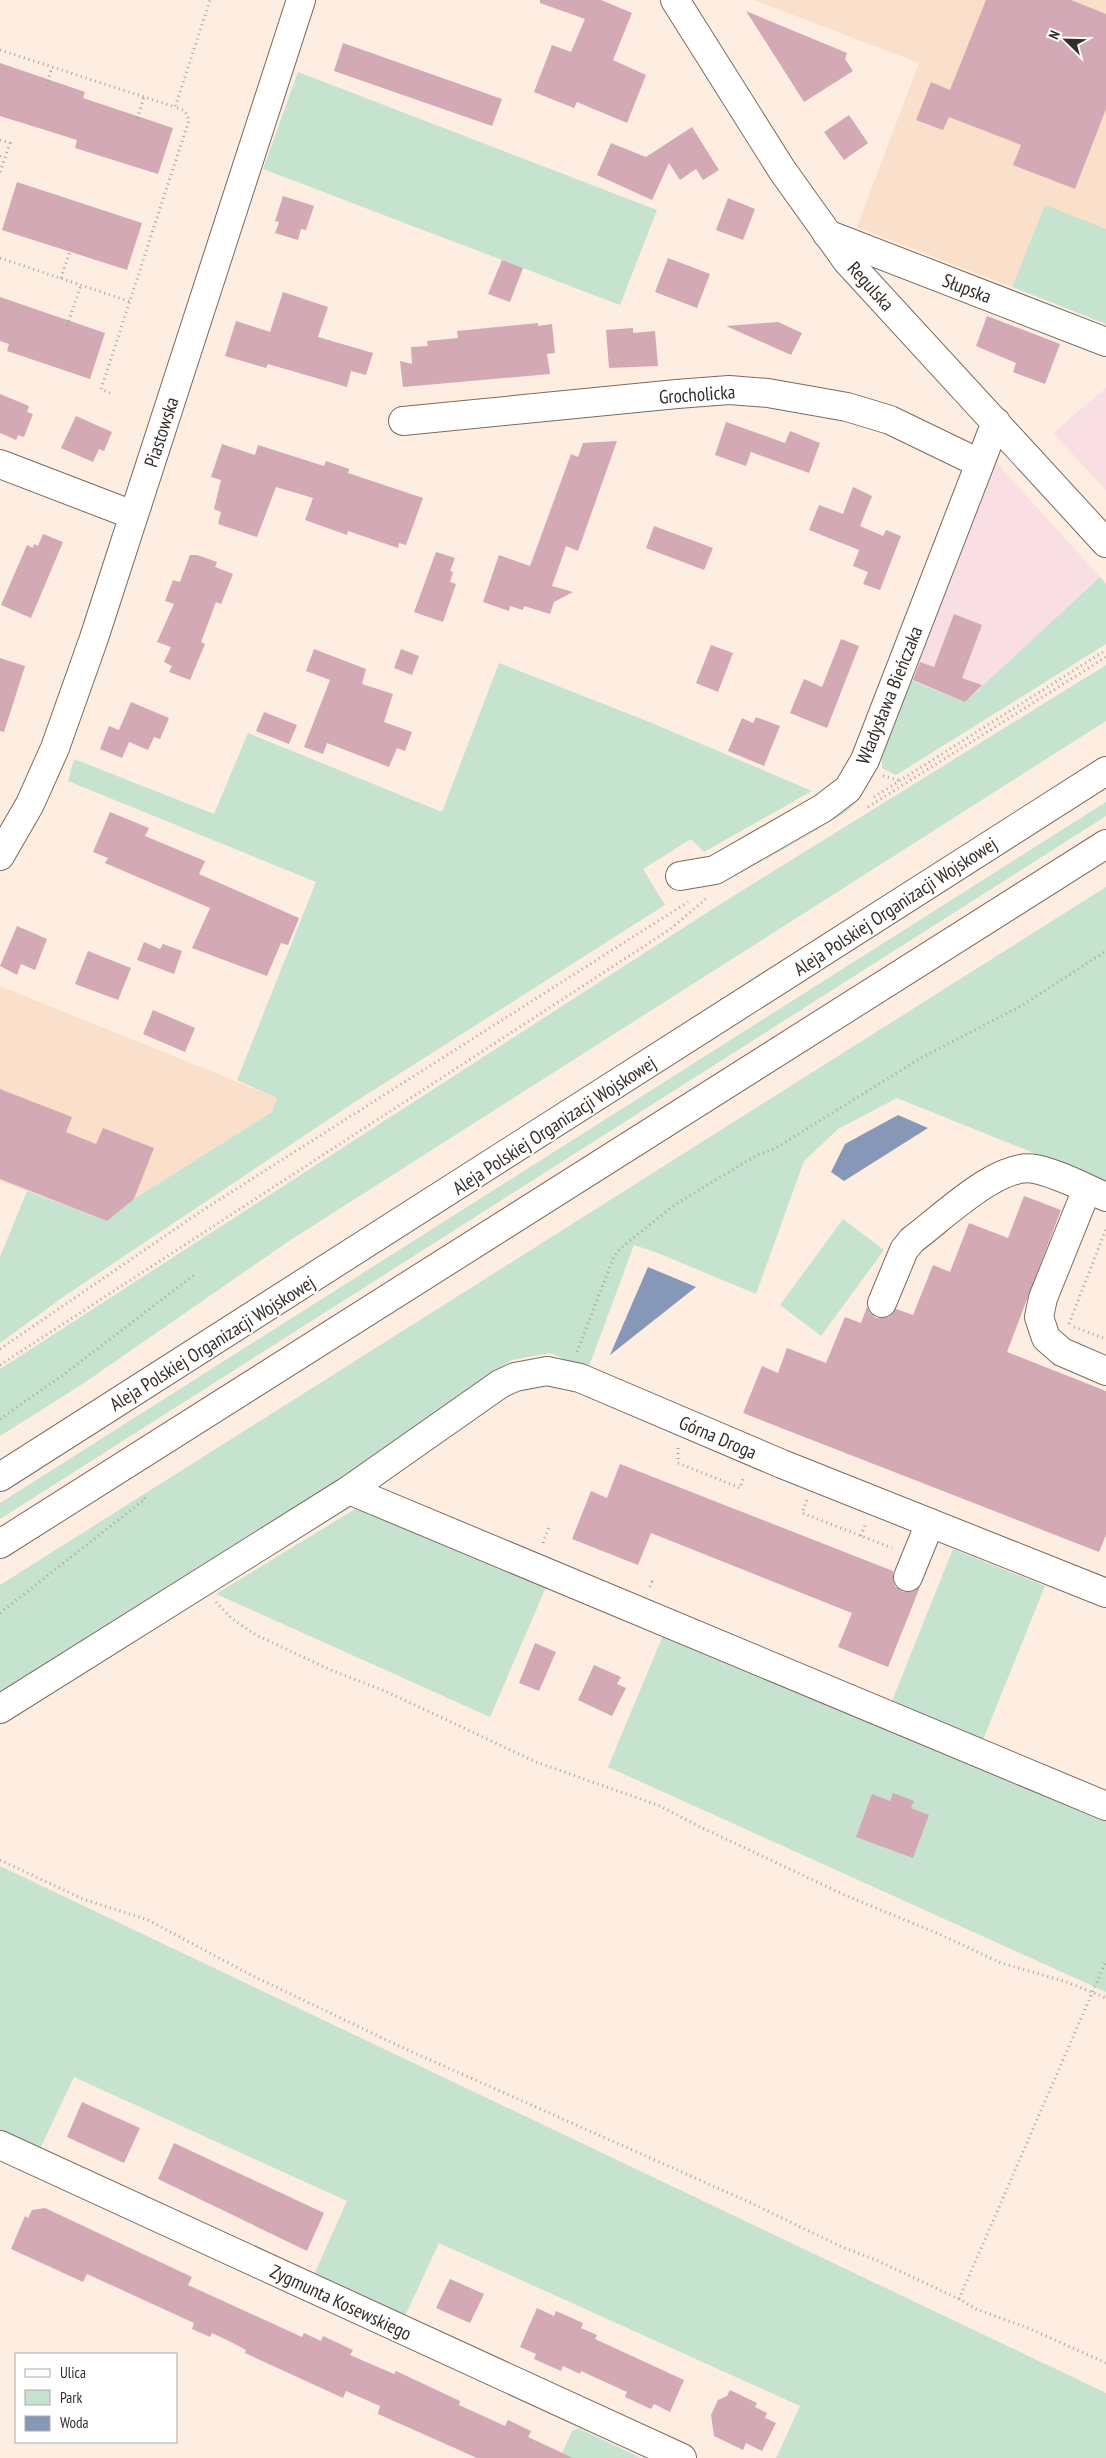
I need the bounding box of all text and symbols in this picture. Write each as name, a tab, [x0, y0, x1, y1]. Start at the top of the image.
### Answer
north arrow	[1041, 15, 1091, 65]
text: N	[1044, 28, 1064, 42]
street label: Regulska	[843, 256, 899, 316]
street label: Słupska	[939, 268, 995, 308]
street label: Grocholicka	[658, 379, 736, 409]
street label: Piastowska	[138, 394, 184, 470]
street label: Władysława Bieńczaka	[850, 622, 928, 768]
street label: Aleja Polskiej Organizacji Wojskowej	[789, 831, 1001, 981]
street label: Aleja Polskiej Organizacji Wojskowej	[448, 1050, 660, 1200]
street label: Aleja Polskiej Organizacji Wojskowej	[105, 1270, 319, 1416]
street label: Górna Droga	[676, 1410, 760, 1464]
street label: Zygmunta Kosewskiego	[266, 2259, 416, 2345]
legend	[15, 2353, 178, 2443]
text: Ulica	[60, 2363, 86, 2382]
text: Park	[60, 2388, 82, 2407]
text: Woda	[60, 2413, 89, 2432]

